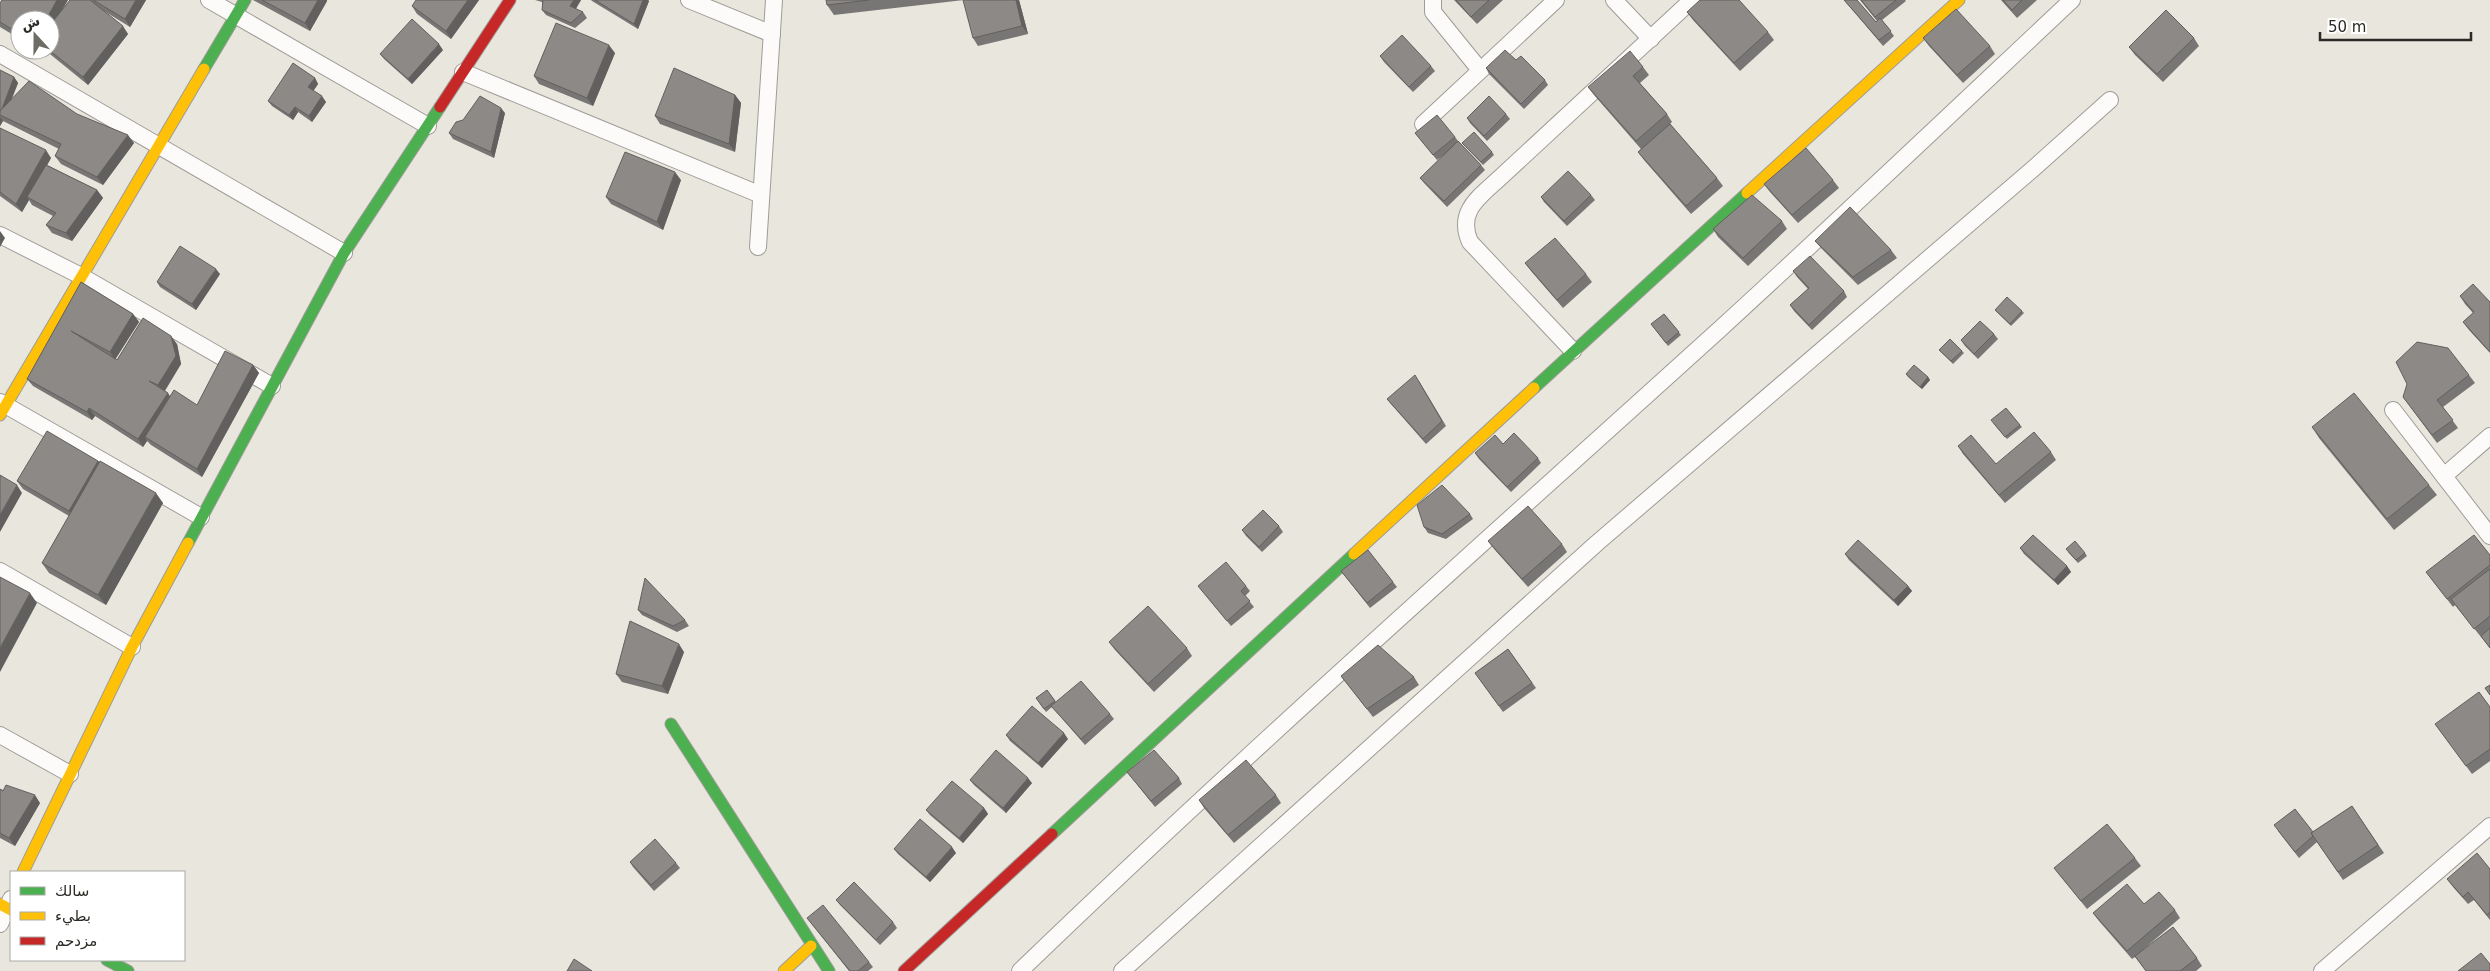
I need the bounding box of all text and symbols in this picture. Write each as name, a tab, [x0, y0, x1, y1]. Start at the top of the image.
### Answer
north arrow	[10, 10, 60, 60]
scale bar	[2320, 10, 2471, 42]
text: ش	[18, 12, 42, 34]
text: 50 m	[2328, 18, 2366, 36]
legend	[10, 871, 185, 961]
text: سالك	[55, 882, 89, 900]
text: بطيء	[55, 907, 91, 926]
text: مزدحم	[55, 932, 97, 950]

